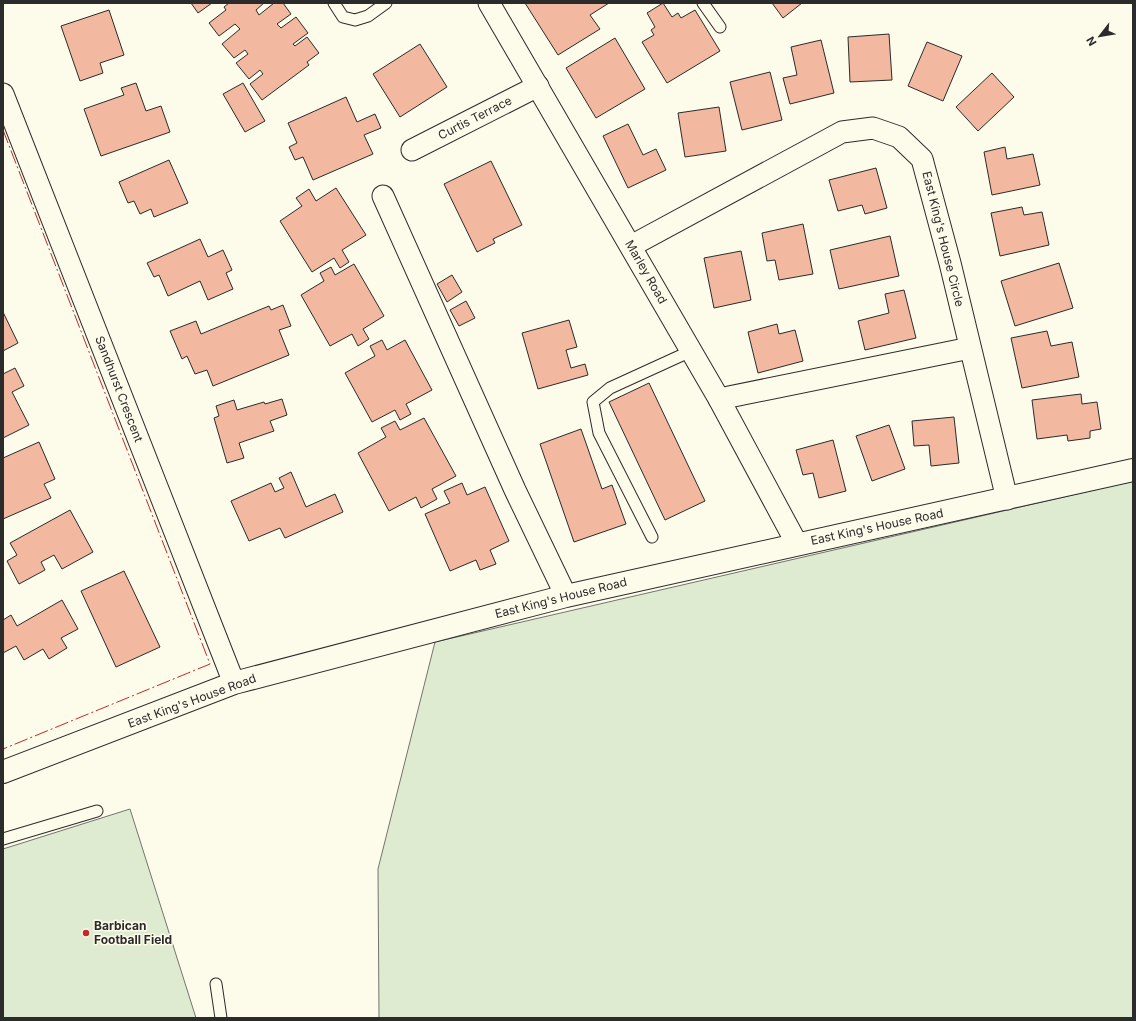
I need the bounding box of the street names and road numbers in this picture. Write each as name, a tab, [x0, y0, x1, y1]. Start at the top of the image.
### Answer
street label: Curtis Terrace	[435, 93, 514, 143]
street label: East King's House Circle	[919, 170, 968, 308]
street label: Marley Road	[622, 237, 671, 306]
street label: Sandhurst Crescent	[92, 334, 147, 444]
street label: East King's House Road	[809, 505, 945, 548]
street label: East King's House Road	[493, 574, 628, 621]
street label: East King's House Road	[126, 670, 258, 731]

